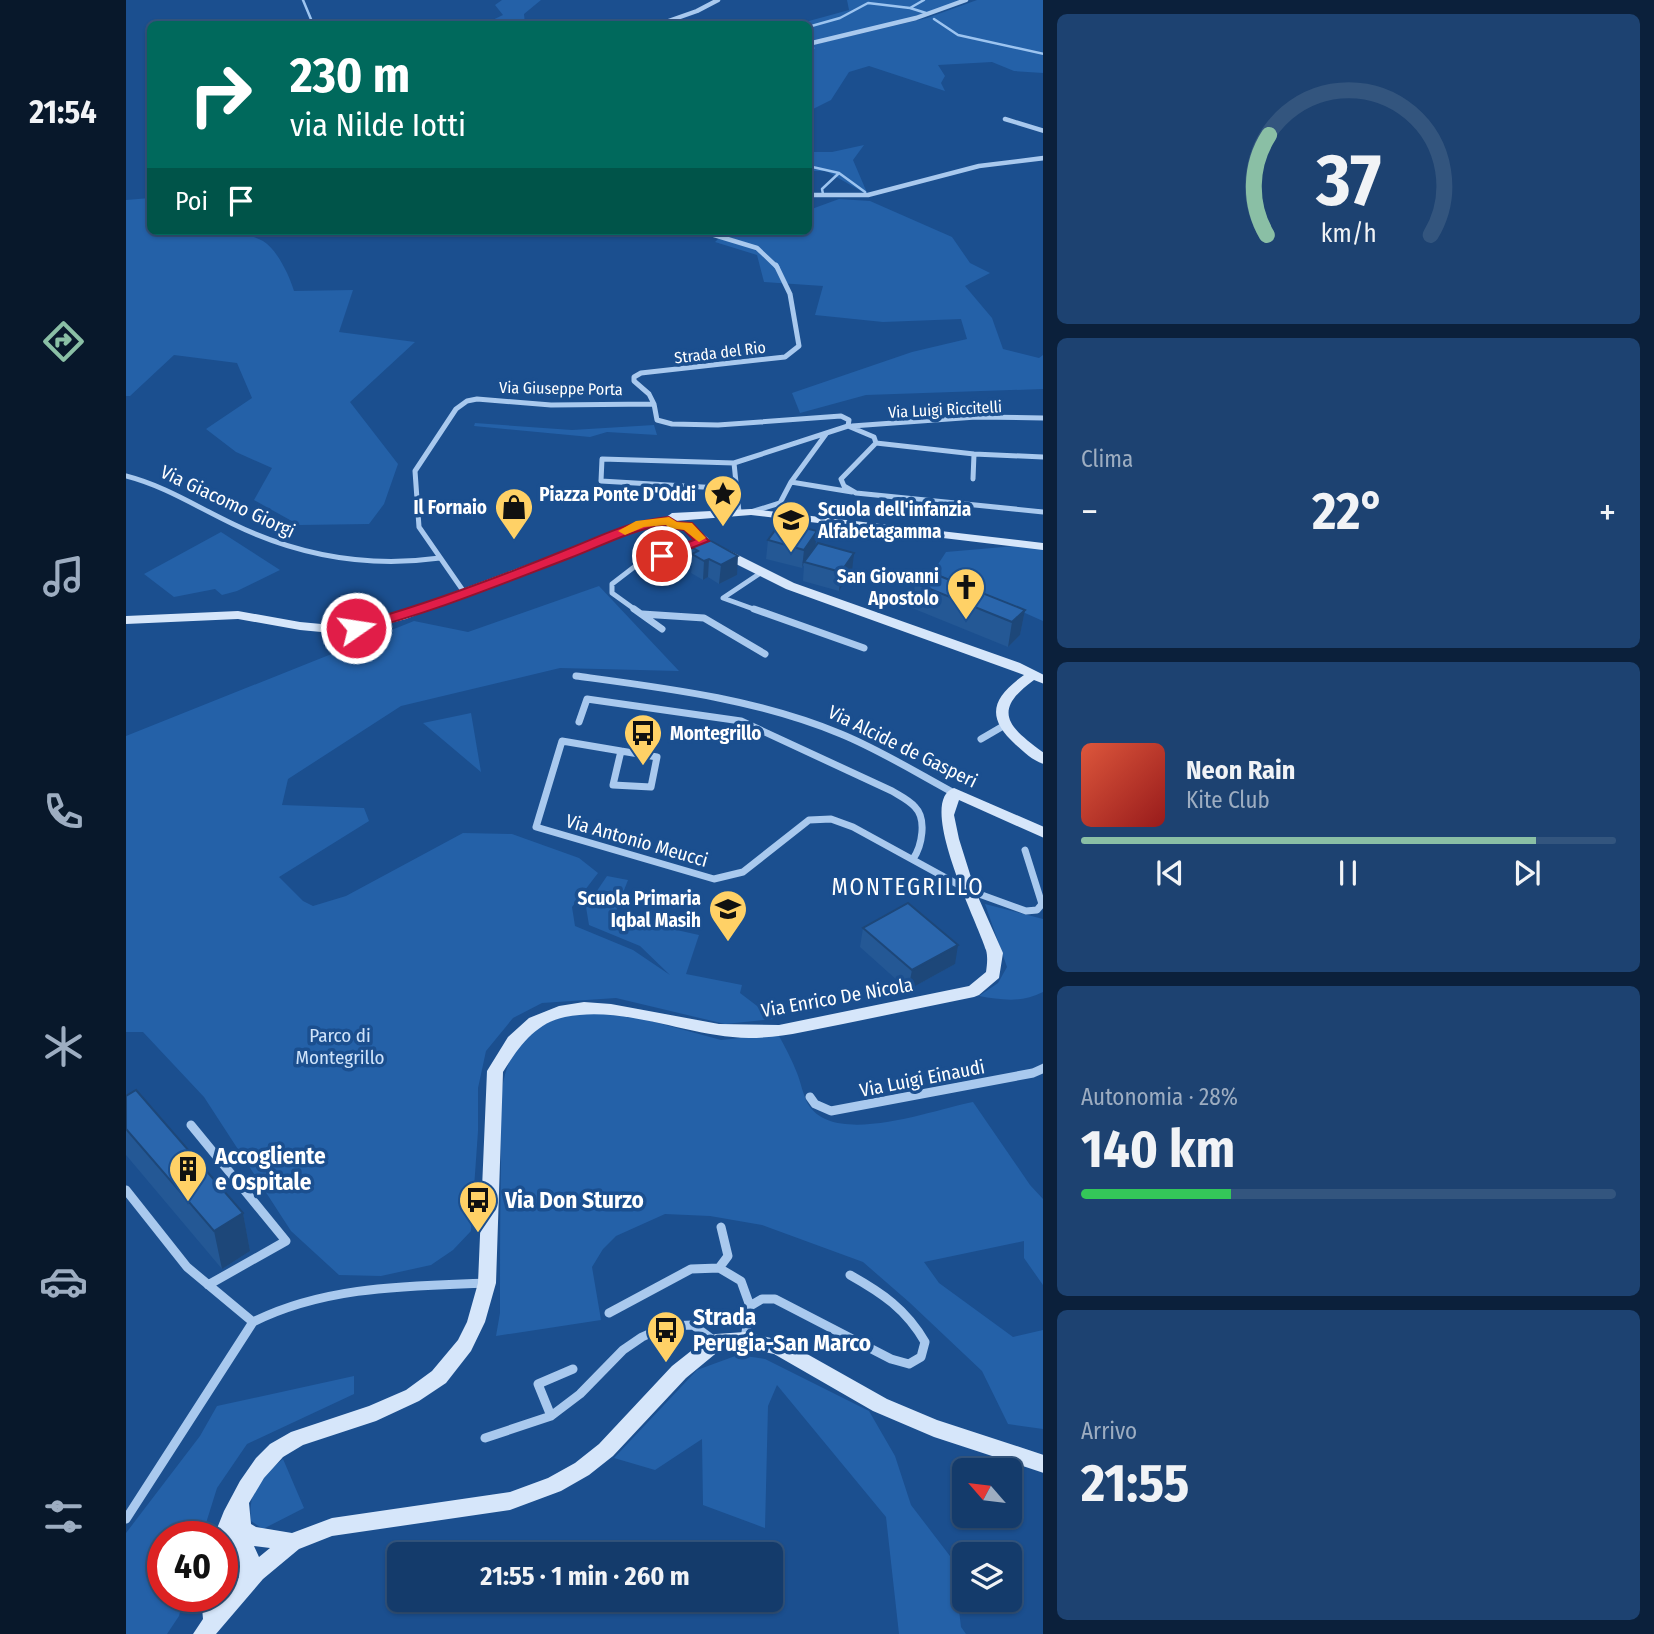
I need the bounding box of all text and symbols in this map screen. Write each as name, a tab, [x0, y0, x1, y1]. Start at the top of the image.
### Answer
text: 230 m	[290, 46, 410, 105]
icon: right	[175, 49, 266, 140]
text: 21:54	[29, 93, 97, 131]
text: via Nilde Iotti	[290, 106, 466, 144]
text: 37	[1315, 137, 1381, 224]
icon: arrive	[222, 182, 260, 220]
text: Poi	[175, 186, 208, 217]
text: km/h	[1321, 219, 1376, 249]
icon: directions	[39, 317, 88, 366]
street label: Strada del Rio	[673, 337, 767, 368]
street label: Via Giuseppe Porta	[499, 378, 623, 399]
street label: Via Luigi Riccitelli	[888, 397, 1002, 422]
text: Clima	[1081, 445, 1133, 473]
street label: Via Giacomo Giorgi	[157, 460, 299, 543]
place icon: Piazza Ponte D'Oddi	[702, 473, 744, 528]
text: 22°	[1312, 480, 1385, 543]
place label: Piazza Ponte D'Oddi	[539, 483, 696, 506]
shop icon: Il Fornaio	[493, 486, 535, 541]
text: −	[1081, 489, 1098, 535]
text: +	[1599, 489, 1616, 535]
place label: Il Fornaio	[413, 496, 487, 519]
place label: Scuola dell'infanzia Alfabetagamma	[817, 498, 971, 543]
school or university icon: Scuola dell'infanzia Alfabetagamma	[770, 499, 812, 554]
pin	[632, 526, 692, 586]
icon: arrive	[643, 537, 681, 575]
icon: music	[39, 552, 88, 601]
place label: San Giovanni Apostolo	[837, 565, 939, 610]
church icon: San Giovanni Apostolo	[945, 566, 987, 621]
position arrow	[319, 591, 393, 665]
street label: Via Alcide de Gasperi	[824, 700, 981, 793]
bus stop icon: Montegrillo	[622, 712, 664, 767]
place label: Montegrillo	[670, 722, 762, 745]
text: Neon Rain	[1186, 755, 1295, 786]
text: Kite Club	[1186, 786, 1270, 814]
icon: phone	[39, 787, 88, 836]
street label: Via Antonio Meucci	[563, 809, 711, 872]
icon: previous	[1151, 854, 1189, 892]
icon: pause	[1329, 854, 1367, 892]
icon: next	[1508, 854, 1546, 892]
district label: MONTEGRILLO	[831, 873, 985, 901]
place label: Scuola Primaria Iqbal Masih	[577, 887, 701, 932]
school or university icon: Scuola Primaria Iqbal Masih	[707, 888, 749, 943]
street label: Via Enrico De Nicola	[759, 973, 915, 1022]
icon: climate	[39, 1022, 88, 1071]
park label: Parco di Montegrillo	[295, 1024, 385, 1069]
street label: Via Luigi Einaudi	[857, 1055, 987, 1102]
text: Autonomia · 28%	[1081, 1083, 1238, 1111]
text: 140 km	[1081, 1118, 1235, 1181]
place label: Accogliente e Ospitale	[214, 1142, 326, 1196]
building icon: Accogliente e Ospitale	[167, 1148, 209, 1203]
bus stop icon: Via Don Sturzo	[457, 1179, 499, 1234]
place label: Via Don Sturzo	[504, 1186, 644, 1214]
icon: car	[39, 1257, 88, 1306]
place label: Strada Perugia-San Marco	[693, 1303, 871, 1357]
bus stop icon: Strada Perugia-San Marco	[645, 1309, 687, 1364]
text: Arrivo	[1081, 1417, 1137, 1445]
text: 21:55	[1081, 1452, 1189, 1515]
north arrow	[952, 1458, 1022, 1528]
map controls	[952, 1458, 1022, 1612]
icon: filters	[39, 1492, 88, 1541]
speed limit sign: 40	[147, 1521, 238, 1612]
button: layers	[952, 1542, 1022, 1612]
text: 21:55 · 1 min · 260 m	[480, 1561, 690, 1592]

